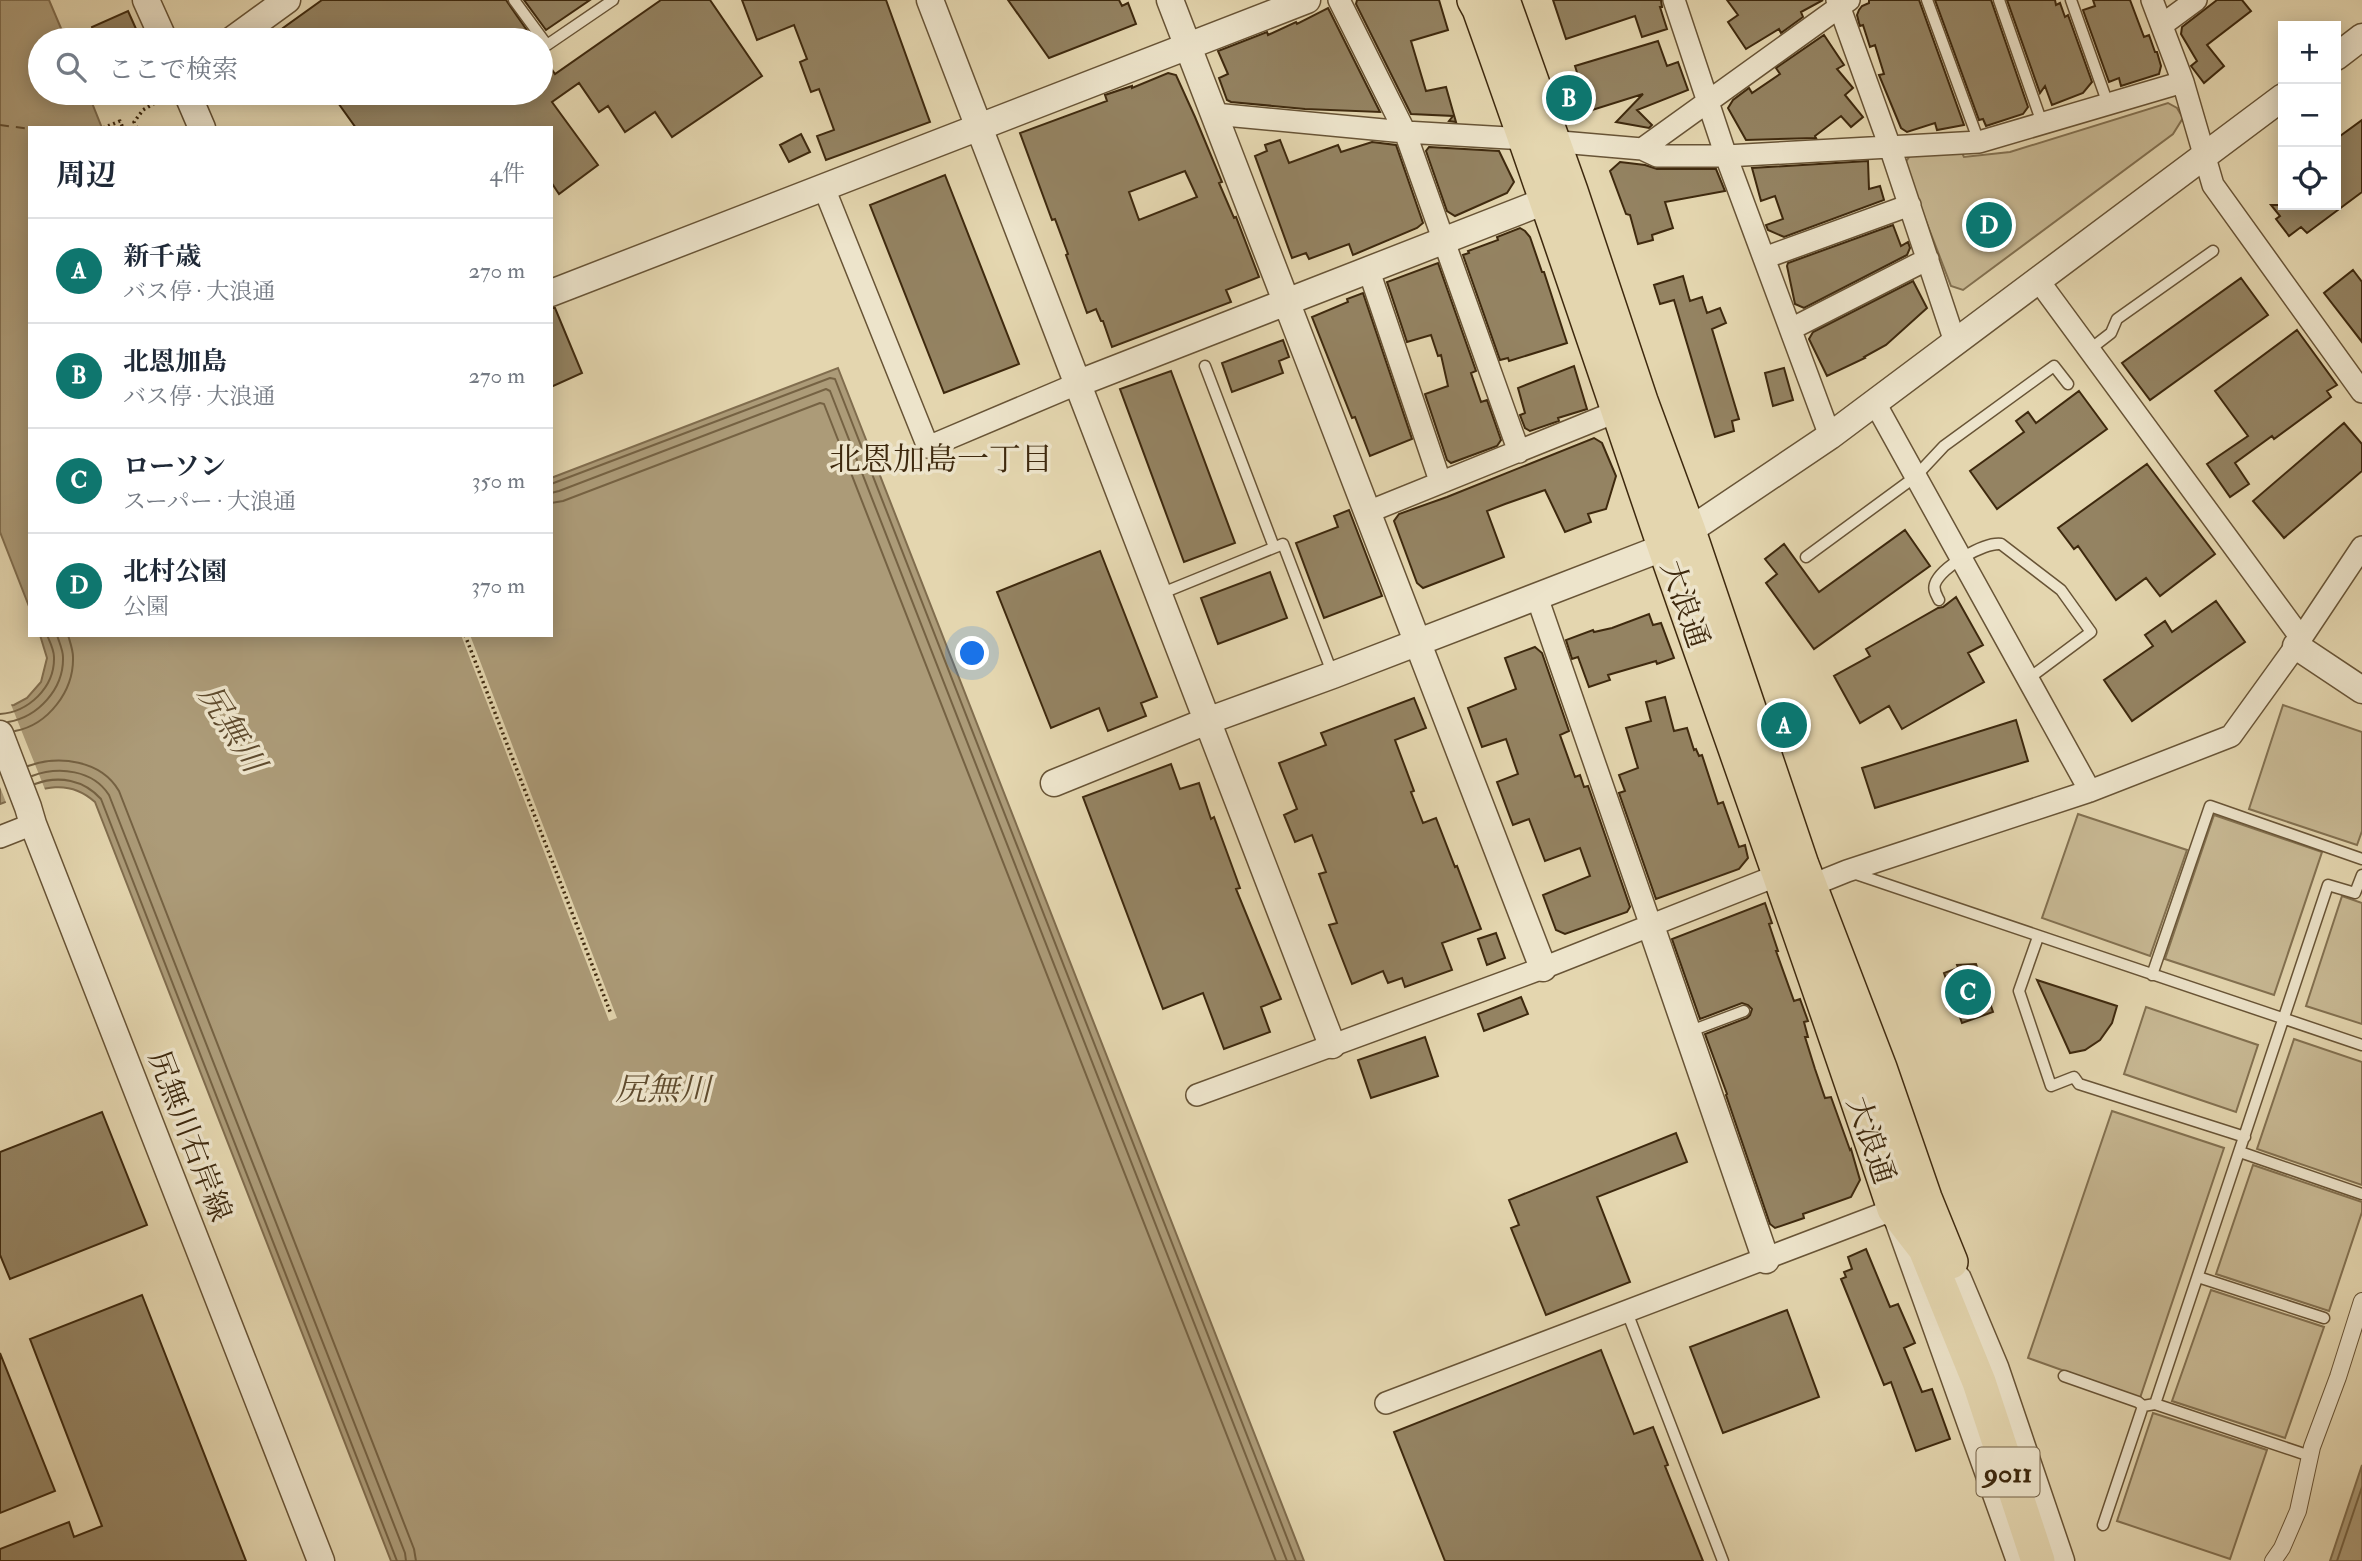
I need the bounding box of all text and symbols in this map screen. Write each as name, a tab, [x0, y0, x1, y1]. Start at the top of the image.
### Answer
map controls	[2278, 21, 2341, 210]
button: +	[2278, 21, 2341, 84]
search box	[28, 28, 553, 105]
icon: search	[52, 48, 90, 86]
text: ここで検索	[108, 54, 238, 86]
pin: B	[1546, 72, 1592, 124]
button: −	[2278, 84, 2341, 147]
button: locate	[2278, 147, 2341, 210]
text: 周辺	[56, 157, 116, 194]
text: 4件	[490, 159, 525, 188]
pin: D	[1966, 199, 2012, 251]
text: 新千歳	[123, 241, 201, 273]
text: A	[72, 256, 86, 285]
text: 270 m	[468, 256, 525, 285]
text: バス停 · 大浪通	[123, 277, 275, 306]
text: 北恩加島	[123, 346, 227, 378]
text: B	[71, 361, 87, 390]
text: 270 m	[468, 361, 525, 390]
text: バス停 · 大浪通	[123, 382, 275, 411]
district label: 北恩加島一丁目	[829, 440, 1053, 480]
text: ローソン	[123, 451, 226, 483]
text: C	[71, 466, 87, 495]
text: 350 m	[472, 466, 525, 495]
text: スーパー · 大浪通	[123, 487, 296, 516]
text: 北村公園	[123, 556, 227, 588]
street label: 大浪通	[1652, 556, 1717, 653]
text: D	[70, 571, 88, 600]
text: 370 m	[471, 571, 525, 600]
text: 公園	[123, 592, 169, 621]
your location	[955, 636, 989, 670]
water label: 尻無川	[189, 677, 275, 782]
pin: A	[1761, 699, 1807, 751]
pin: C	[1945, 966, 1991, 1018]
street label: 尻無川右岸線	[140, 1046, 239, 1227]
water label: 尻無川	[615, 1070, 714, 1110]
street label: 大浪通	[1838, 1092, 1903, 1189]
road number: 9011	[1976, 1448, 2039, 1496]

